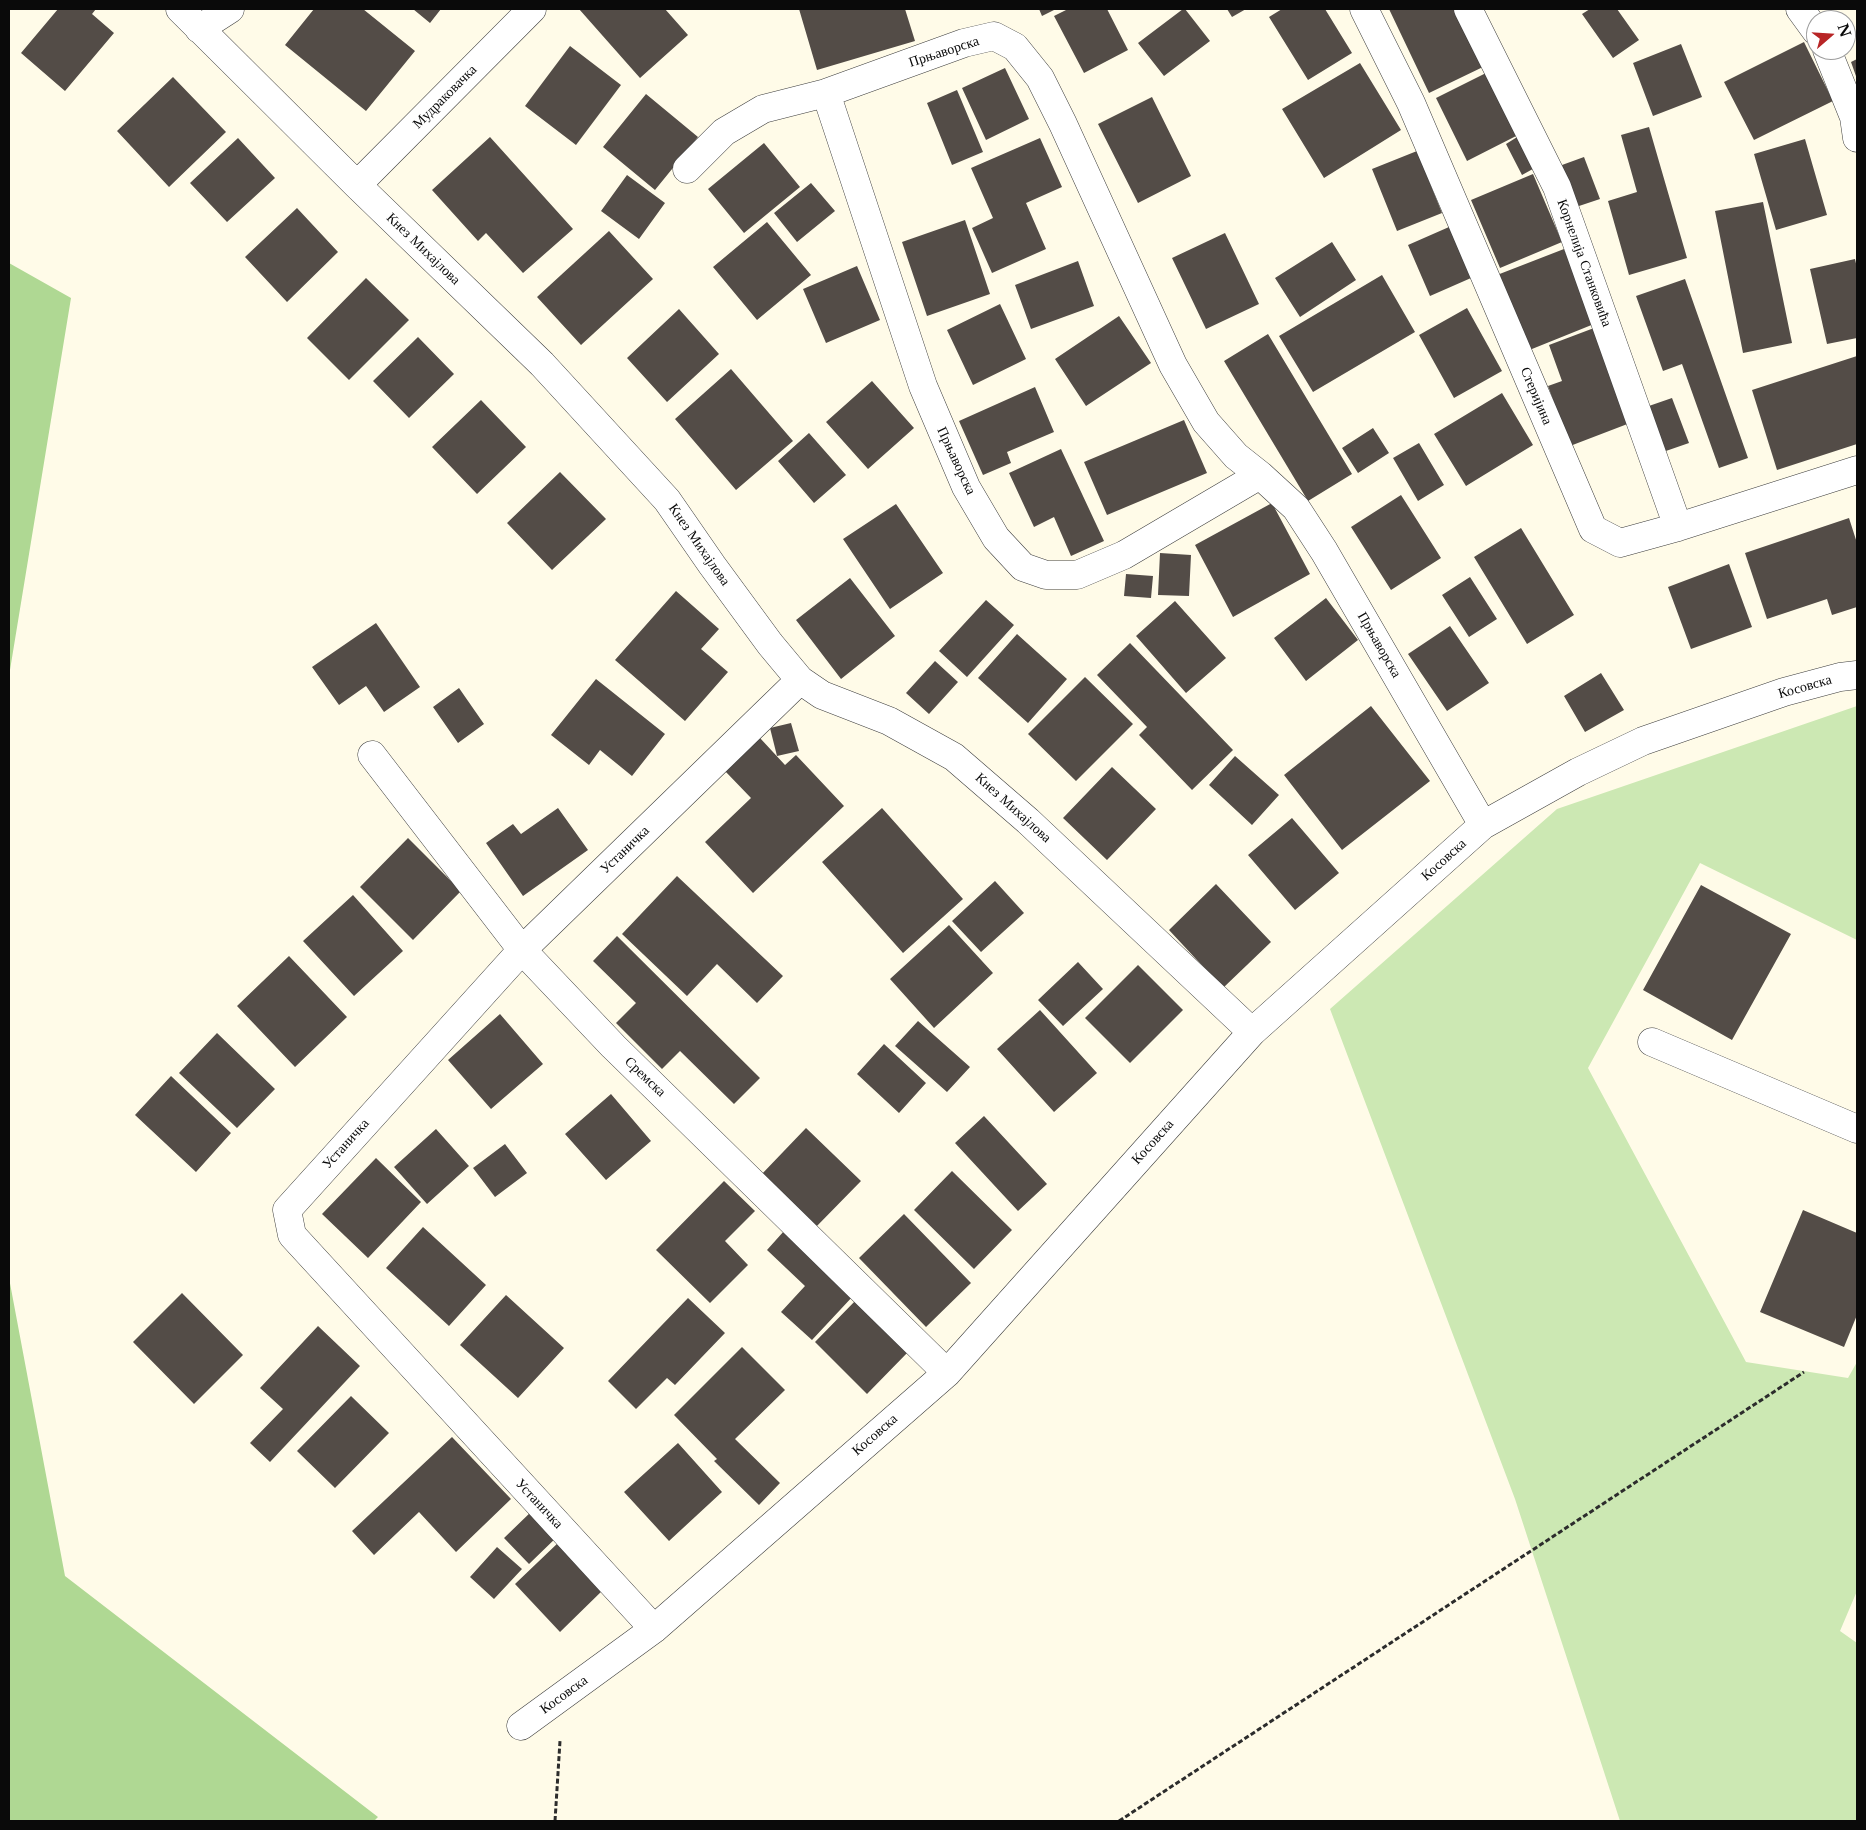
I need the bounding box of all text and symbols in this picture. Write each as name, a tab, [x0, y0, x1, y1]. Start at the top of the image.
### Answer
north arrow	[1806, 10, 1856, 60]
text: N	[1834, 21, 1855, 40]
street label: Прњаворска	[907, 33, 981, 71]
street label: Мудраковачка	[410, 62, 480, 132]
street label: Корнелија Станковића	[1553, 197, 1615, 329]
street label: Кнез Михајлова	[383, 210, 463, 288]
street label: Стеријина	[1516, 365, 1556, 427]
street label: Прњаворска	[933, 424, 979, 498]
street label: Кнез Михајлова	[665, 501, 733, 589]
street label: Прњаворска	[1353, 609, 1405, 681]
street label: Косовска	[1776, 671, 1834, 703]
street label: Кнез Михајлова	[972, 770, 1054, 846]
street label: Устаничка	[597, 823, 653, 877]
street label: Косовска	[1418, 835, 1470, 885]
street label: Сремска	[621, 1053, 669, 1101]
street label: Устаничка	[319, 1115, 373, 1173]
street label: Косовска	[1128, 1116, 1178, 1168]
street label: Косовска	[849, 1411, 901, 1459]
street label: Устаничка	[512, 1476, 566, 1532]
street label: Косовска	[537, 1672, 591, 1718]

